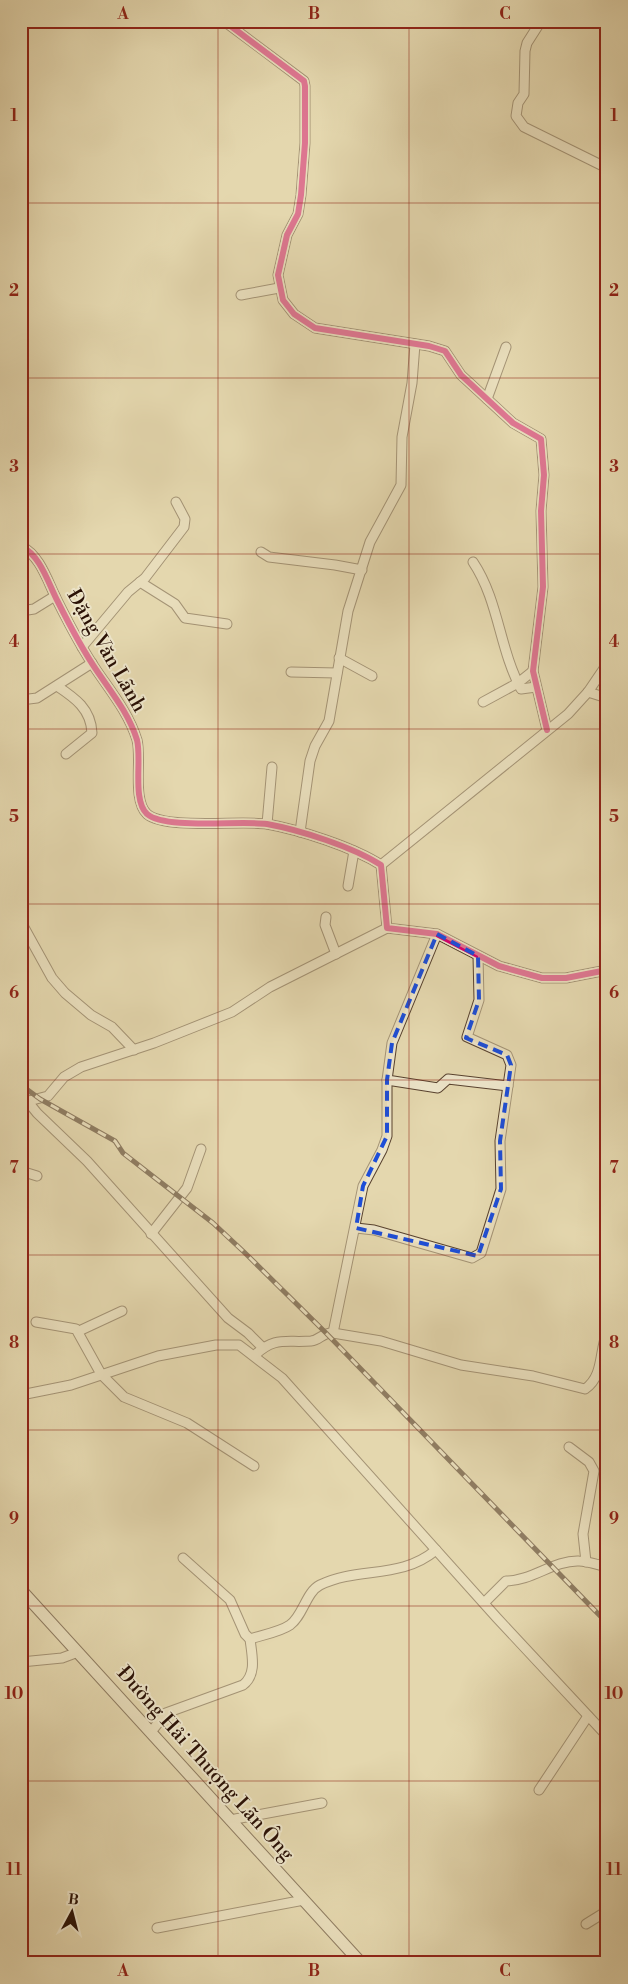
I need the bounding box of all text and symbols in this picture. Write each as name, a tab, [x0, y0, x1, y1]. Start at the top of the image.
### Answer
text: A	[116, 4, 129, 24]
text: B	[308, 4, 320, 24]
text: C	[499, 4, 511, 24]
text: 1	[10, 106, 18, 126]
text: 1	[610, 106, 618, 126]
text: 2	[9, 281, 19, 301]
text: 2	[609, 281, 619, 301]
text: 3	[9, 457, 19, 477]
text: 3	[609, 457, 619, 477]
street label: Đặng Văn Lãnh	[61, 585, 151, 717]
text: 4	[9, 632, 20, 652]
text: 4	[609, 632, 620, 652]
text: 5	[9, 807, 19, 827]
text: 5	[609, 807, 619, 827]
text: 6	[9, 983, 19, 1003]
text: 6	[609, 983, 619, 1003]
text: 7	[9, 1158, 19, 1178]
text: 7	[609, 1158, 619, 1178]
text: 8	[9, 1333, 19, 1353]
text: 8	[609, 1333, 619, 1353]
text: 9	[9, 1509, 19, 1529]
text: 9	[609, 1509, 619, 1529]
street label: Đường Hải Thượng Lãn Ông	[111, 1661, 300, 1867]
text: 10	[5, 1684, 23, 1704]
text: 10	[605, 1684, 623, 1704]
text: 11	[6, 1860, 22, 1880]
text: 11	[606, 1860, 622, 1880]
north arrow	[48, 1886, 98, 1936]
text: B	[67, 1891, 80, 1910]
text: A	[116, 1961, 129, 1981]
text: B	[308, 1961, 320, 1981]
text: C	[499, 1961, 511, 1981]

